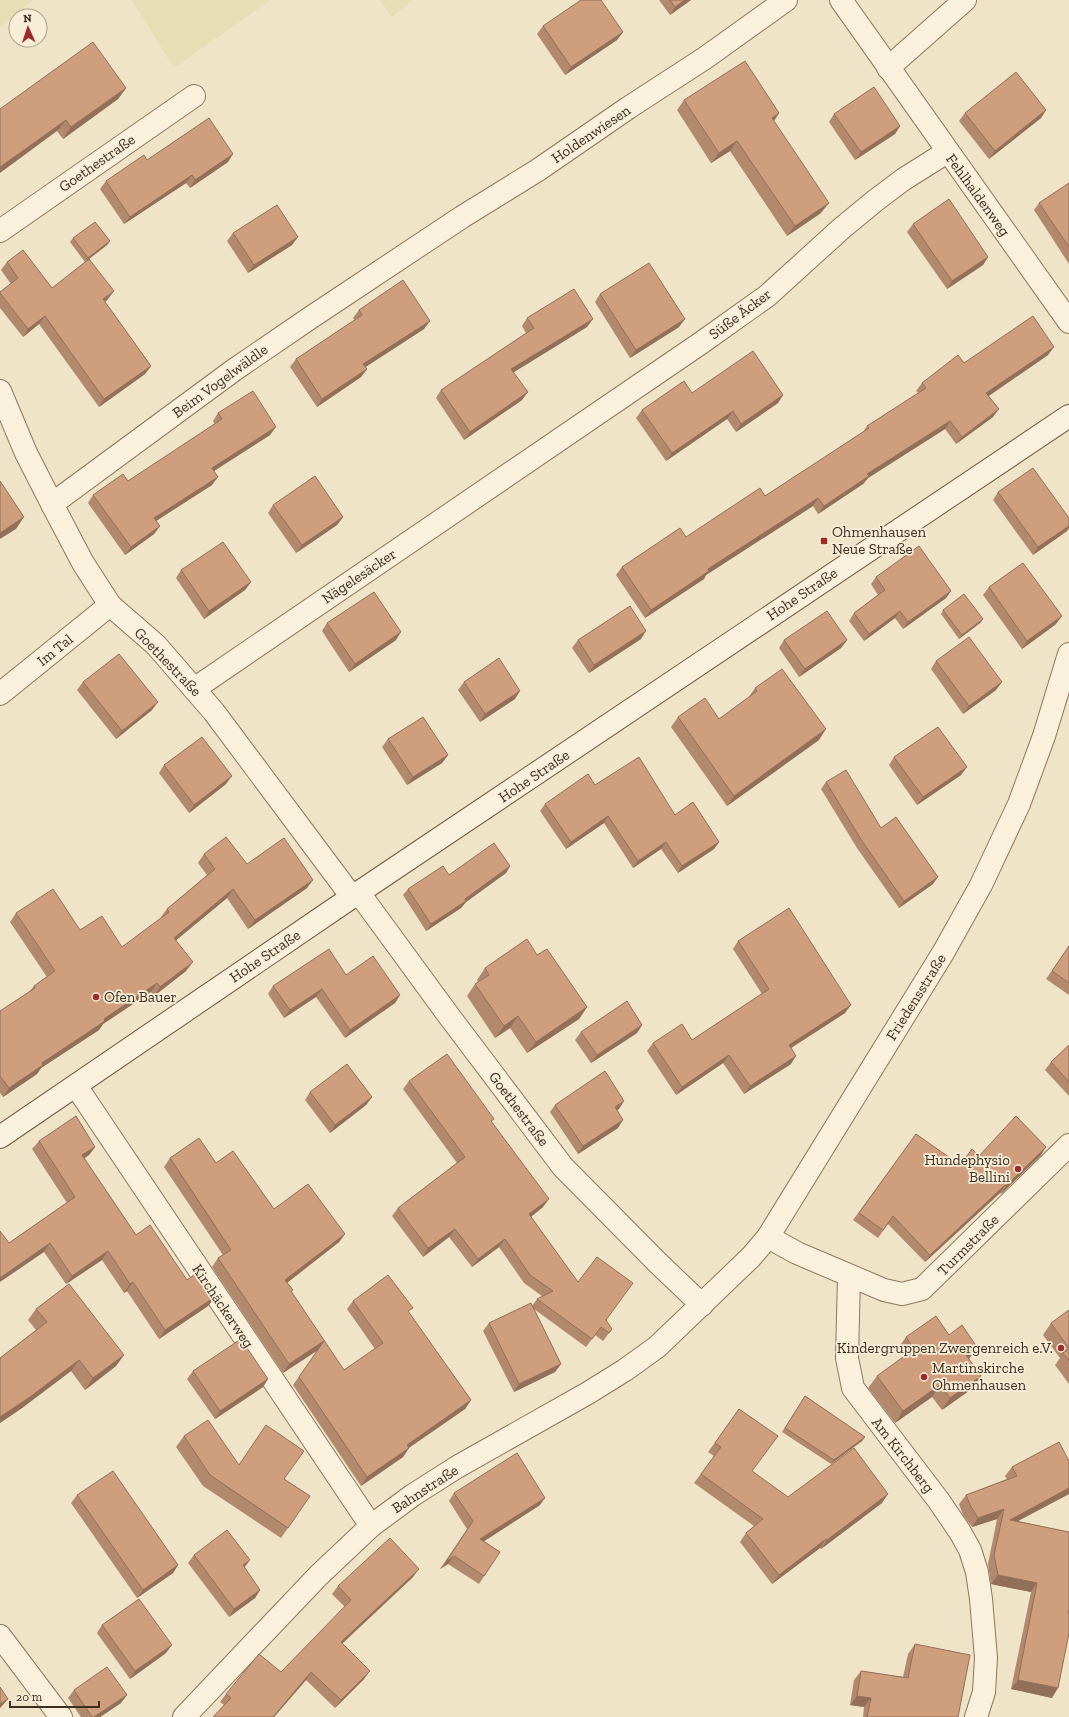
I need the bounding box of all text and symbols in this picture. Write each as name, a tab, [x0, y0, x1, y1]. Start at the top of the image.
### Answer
north arrow	[8, 8, 48, 48]
text: N	[23, 12, 33, 25]
street label: Holdenwiesen	[548, 101, 634, 167]
street label: Goethestraße	[56, 130, 138, 196]
street label: Fehlhaldenweg	[942, 150, 1014, 240]
street label: Süße Äcker	[705, 285, 775, 343]
street label: Beim Vogelwäldle	[169, 340, 271, 422]
place label: Ohmenhausen Neue Straße	[832, 523, 926, 558]
marker: Ohmenhausen Neue Straße	[819, 536, 829, 546]
street label: Nägelesäcker	[318, 545, 400, 607]
street label: Hohe Straße	[763, 564, 841, 624]
street label: Goethestraße	[131, 624, 205, 700]
street label: Im Tal	[33, 630, 77, 670]
street label: Hohe Straße	[495, 746, 573, 806]
street label: Hohe Straße	[226, 926, 304, 986]
street label: Friedensstraße	[882, 950, 950, 1044]
place label: Ofen Bauer	[104, 988, 177, 1006]
marker: Ofen Bauer	[91, 992, 101, 1002]
street label: Goethestraße	[485, 1068, 553, 1150]
place label: Hundephysio Bellini	[924, 1151, 1010, 1186]
marker: Hundephysio Bellini	[1013, 1164, 1023, 1174]
street label: Turmstraße	[934, 1211, 1002, 1279]
street label: Kirchäckerweg	[188, 1261, 258, 1351]
place label: Kindergruppen Zwergenreich e.V.	[837, 1339, 1053, 1357]
marker: Kindergruppen Zwergenreich e.V.	[1056, 1343, 1066, 1353]
place label: Martinskirche Ohmenhausen	[932, 1359, 1026, 1394]
marker: Martinskirche Ohmenhausen	[919, 1372, 929, 1382]
street label: Am Kirchberg	[868, 1414, 938, 1496]
street label: Bahnstraße	[388, 1461, 462, 1517]
scale bar	[10, 1683, 99, 1709]
text: 20 m	[16, 1690, 43, 1704]

